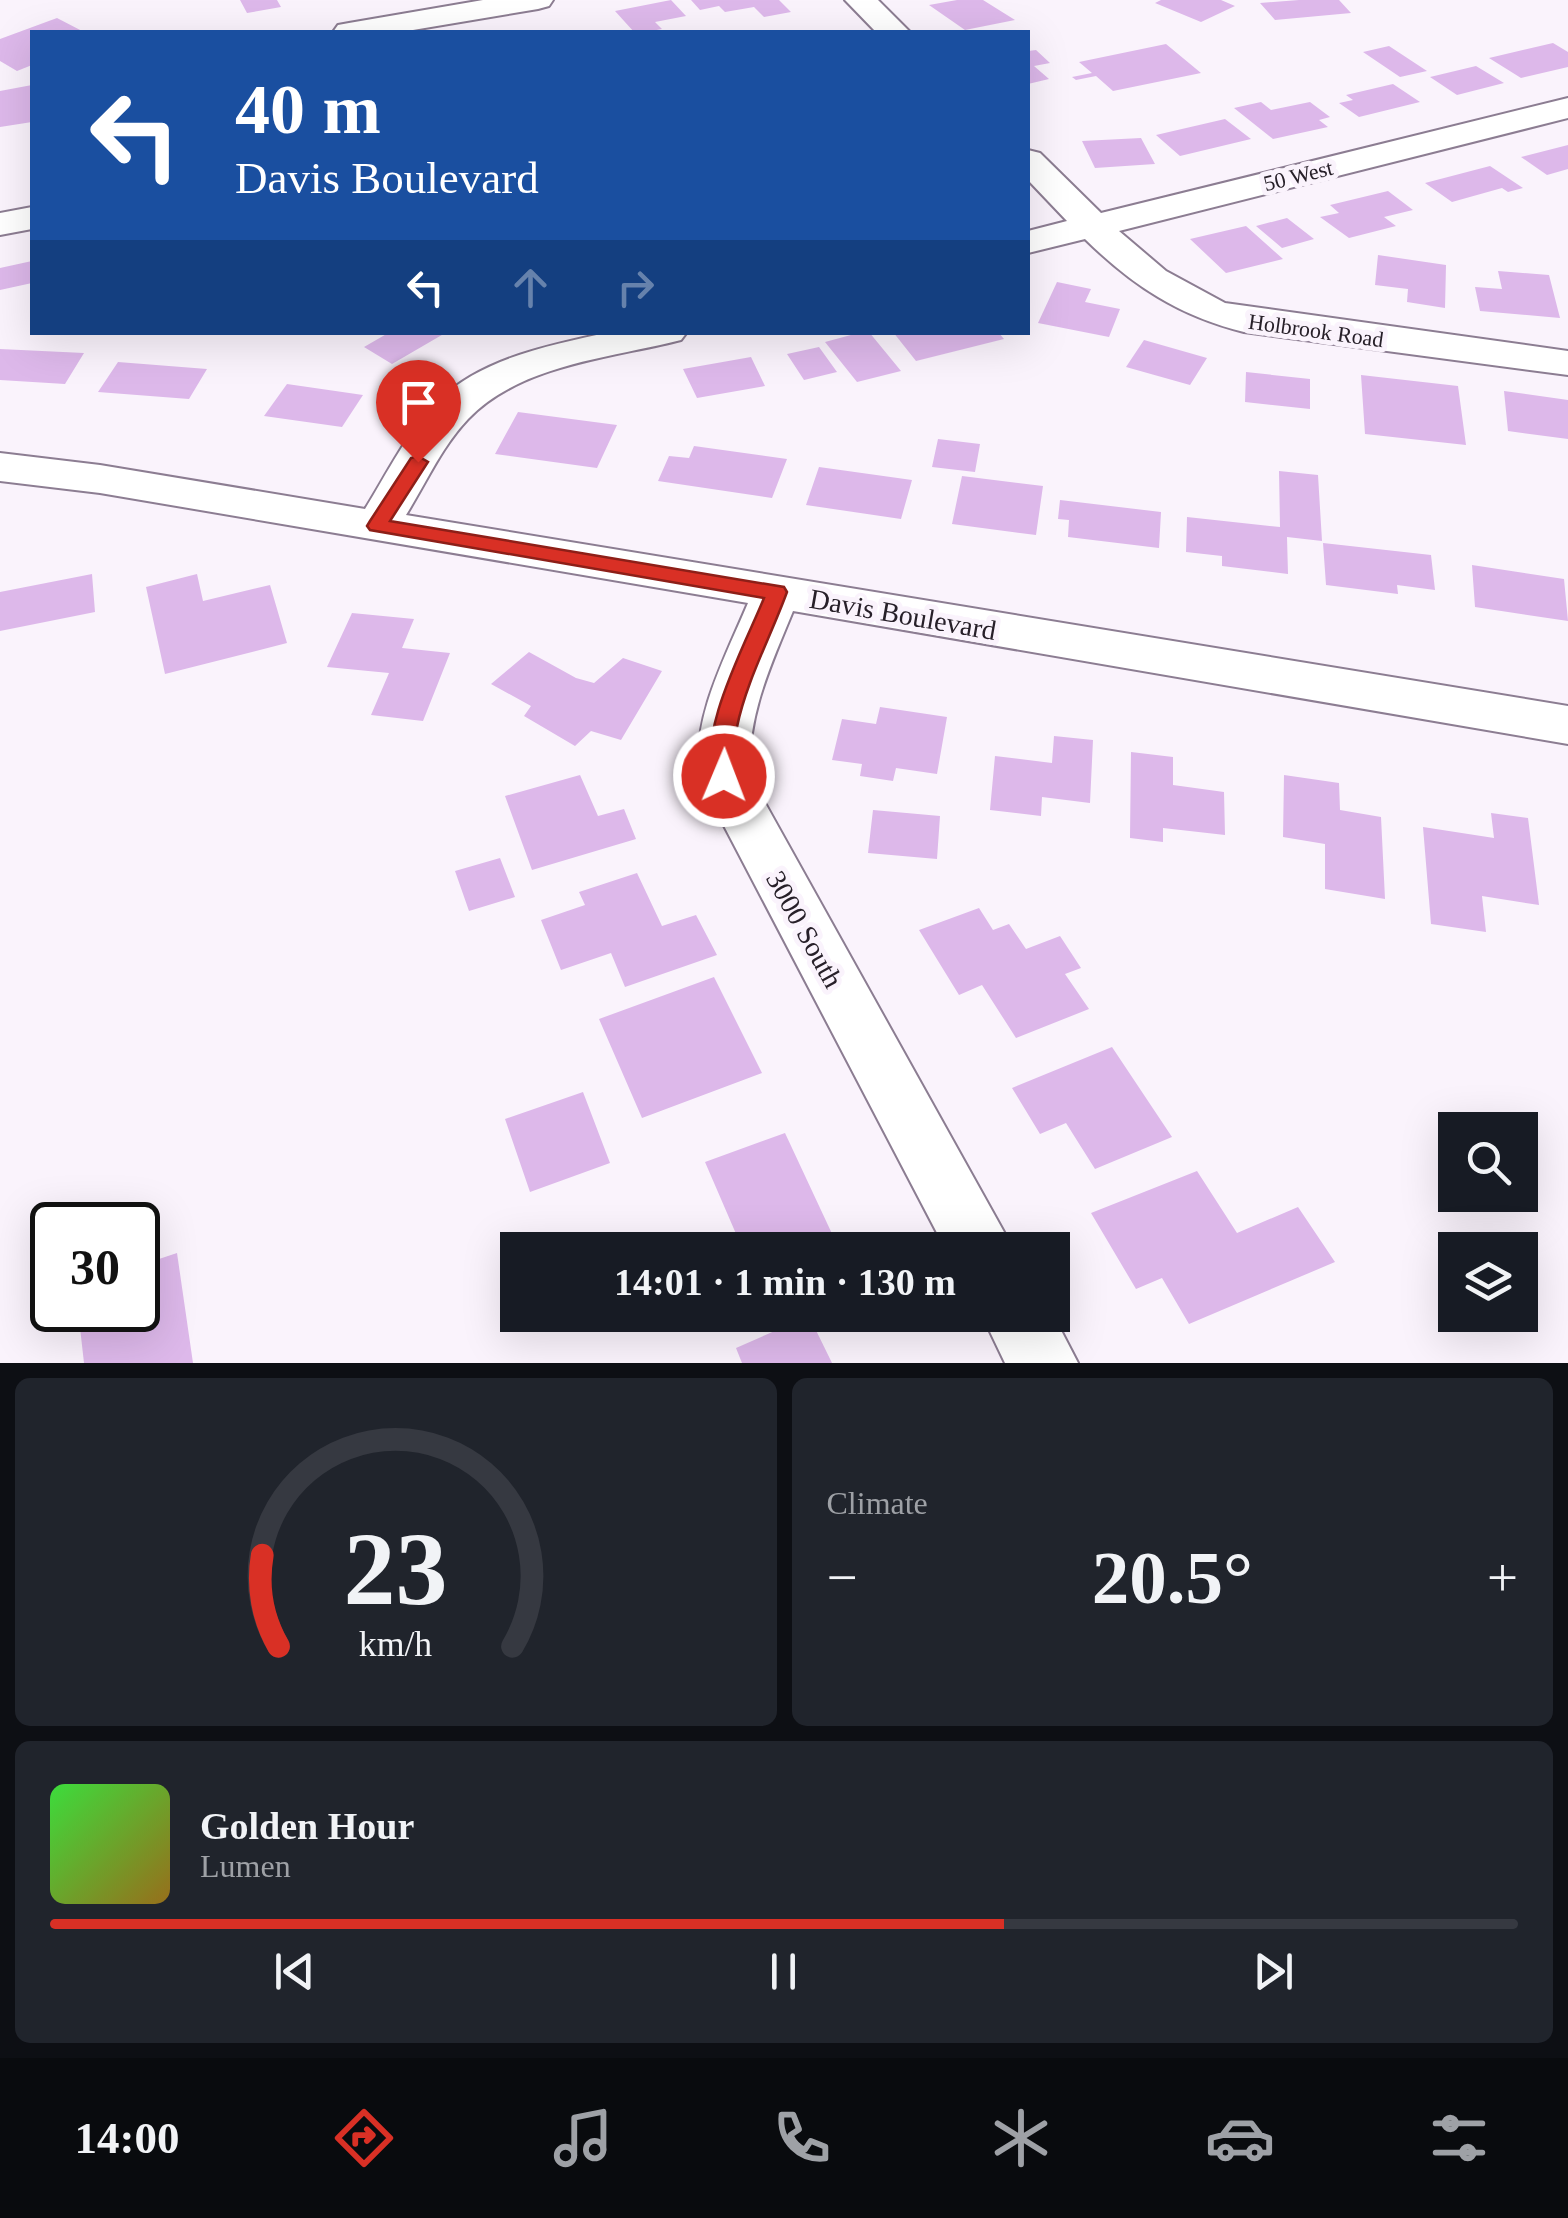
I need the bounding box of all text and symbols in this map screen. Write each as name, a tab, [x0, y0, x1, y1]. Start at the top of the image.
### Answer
icon: left	[70, 70, 200, 200]
text: 40 m	[235, 71, 381, 148]
text: Davis Boulevard	[235, 153, 539, 203]
street label: 50 West	[1261, 155, 1335, 196]
icon: left	[398, 260, 453, 315]
icon: ahead	[503, 260, 558, 315]
icon: right	[608, 260, 663, 315]
street label: Holbrook Road	[1247, 309, 1385, 352]
pin	[376, 360, 461, 463]
icon: arrive	[391, 375, 446, 430]
street label: Davis Boulevard	[807, 583, 999, 646]
position arrow	[672, 724, 776, 828]
street label: 3000 South	[760, 866, 849, 993]
map controls	[1438, 1112, 1538, 1332]
button: search	[1438, 1112, 1538, 1212]
speed limit sign: 30	[30, 1202, 160, 1332]
button: layers	[1438, 1232, 1538, 1332]
text: 14:01 · 1 min · 130 m	[614, 1261, 956, 1303]
text: Climate	[827, 1485, 928, 1521]
text: 23	[344, 1511, 448, 1626]
text: 20.5°	[1092, 1536, 1253, 1619]
text: −	[827, 1547, 858, 1608]
text: +	[1487, 1547, 1518, 1608]
text: km/h	[359, 1624, 433, 1664]
text: Golden Hour	[200, 1805, 414, 1847]
text: Lumen	[200, 1848, 291, 1884]
icon: previous	[267, 1944, 322, 1999]
icon: pause	[756, 1944, 811, 1999]
icon: next	[1246, 1944, 1301, 1999]
icon: directions	[329, 2103, 399, 2173]
icon: music	[548, 2103, 618, 2173]
icon: phone	[767, 2103, 837, 2173]
icon: climate	[986, 2103, 1056, 2173]
icon: car	[1205, 2103, 1275, 2173]
icon: filters	[1424, 2103, 1494, 2173]
text: 14:00	[75, 2113, 180, 2163]

